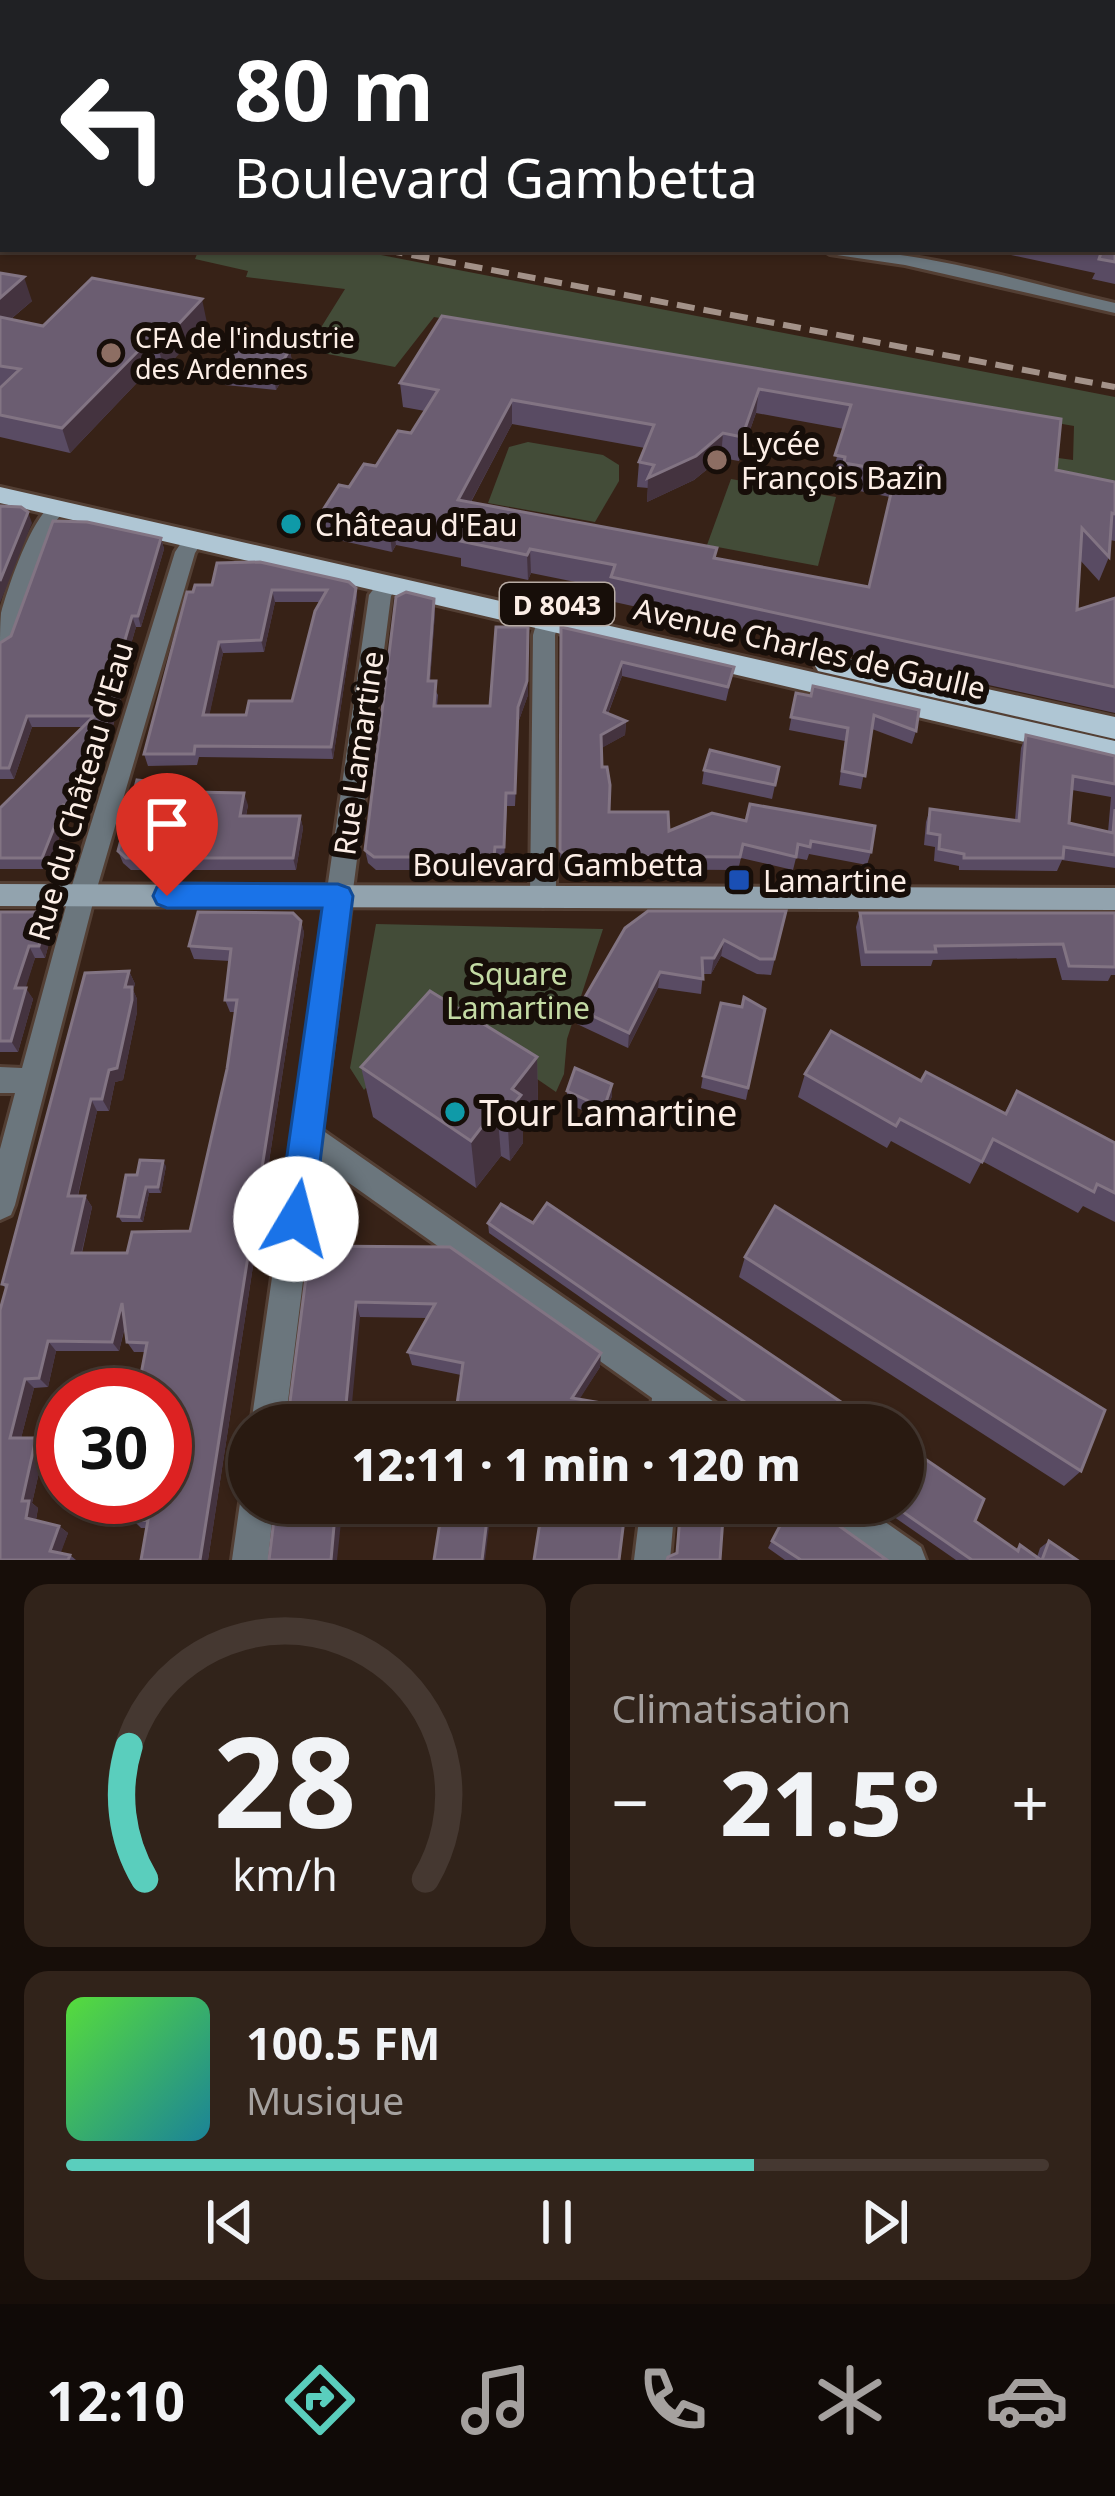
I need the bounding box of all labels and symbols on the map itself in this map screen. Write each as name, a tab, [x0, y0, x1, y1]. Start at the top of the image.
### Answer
place label: CFA de l'industrie des Ardennes	[135, 319, 355, 387]
marker: CFA de l'industrie des Ardennes	[98, 340, 124, 366]
place label: Lycée François Bazin	[741, 423, 943, 498]
marker: Lycée François Bazin	[704, 447, 730, 473]
place label: Château d'Eau	[315, 504, 518, 545]
marker: Château d'Eau	[278, 511, 304, 537]
road number: D 8043	[500, 583, 614, 625]
street label: Avenue Charles de Gaulle	[630, 588, 990, 708]
street label: Rue du Château d'Eau	[18, 637, 142, 945]
street label: Rue Lamartine	[323, 648, 393, 858]
pin	[116, 773, 218, 896]
street label: Boulevard Gambetta	[413, 844, 703, 885]
place label: Lamartine	[763, 860, 907, 901]
marker: Lamartine	[726, 867, 752, 893]
park label: Square Lamartine	[446, 953, 590, 1028]
place label: Tour Lamartine	[479, 1088, 737, 1137]
marker: Tour Lamartine	[442, 1099, 468, 1125]
position arrow	[233, 1156, 359, 1282]
speed limit sign: 30	[36, 1368, 192, 1524]

